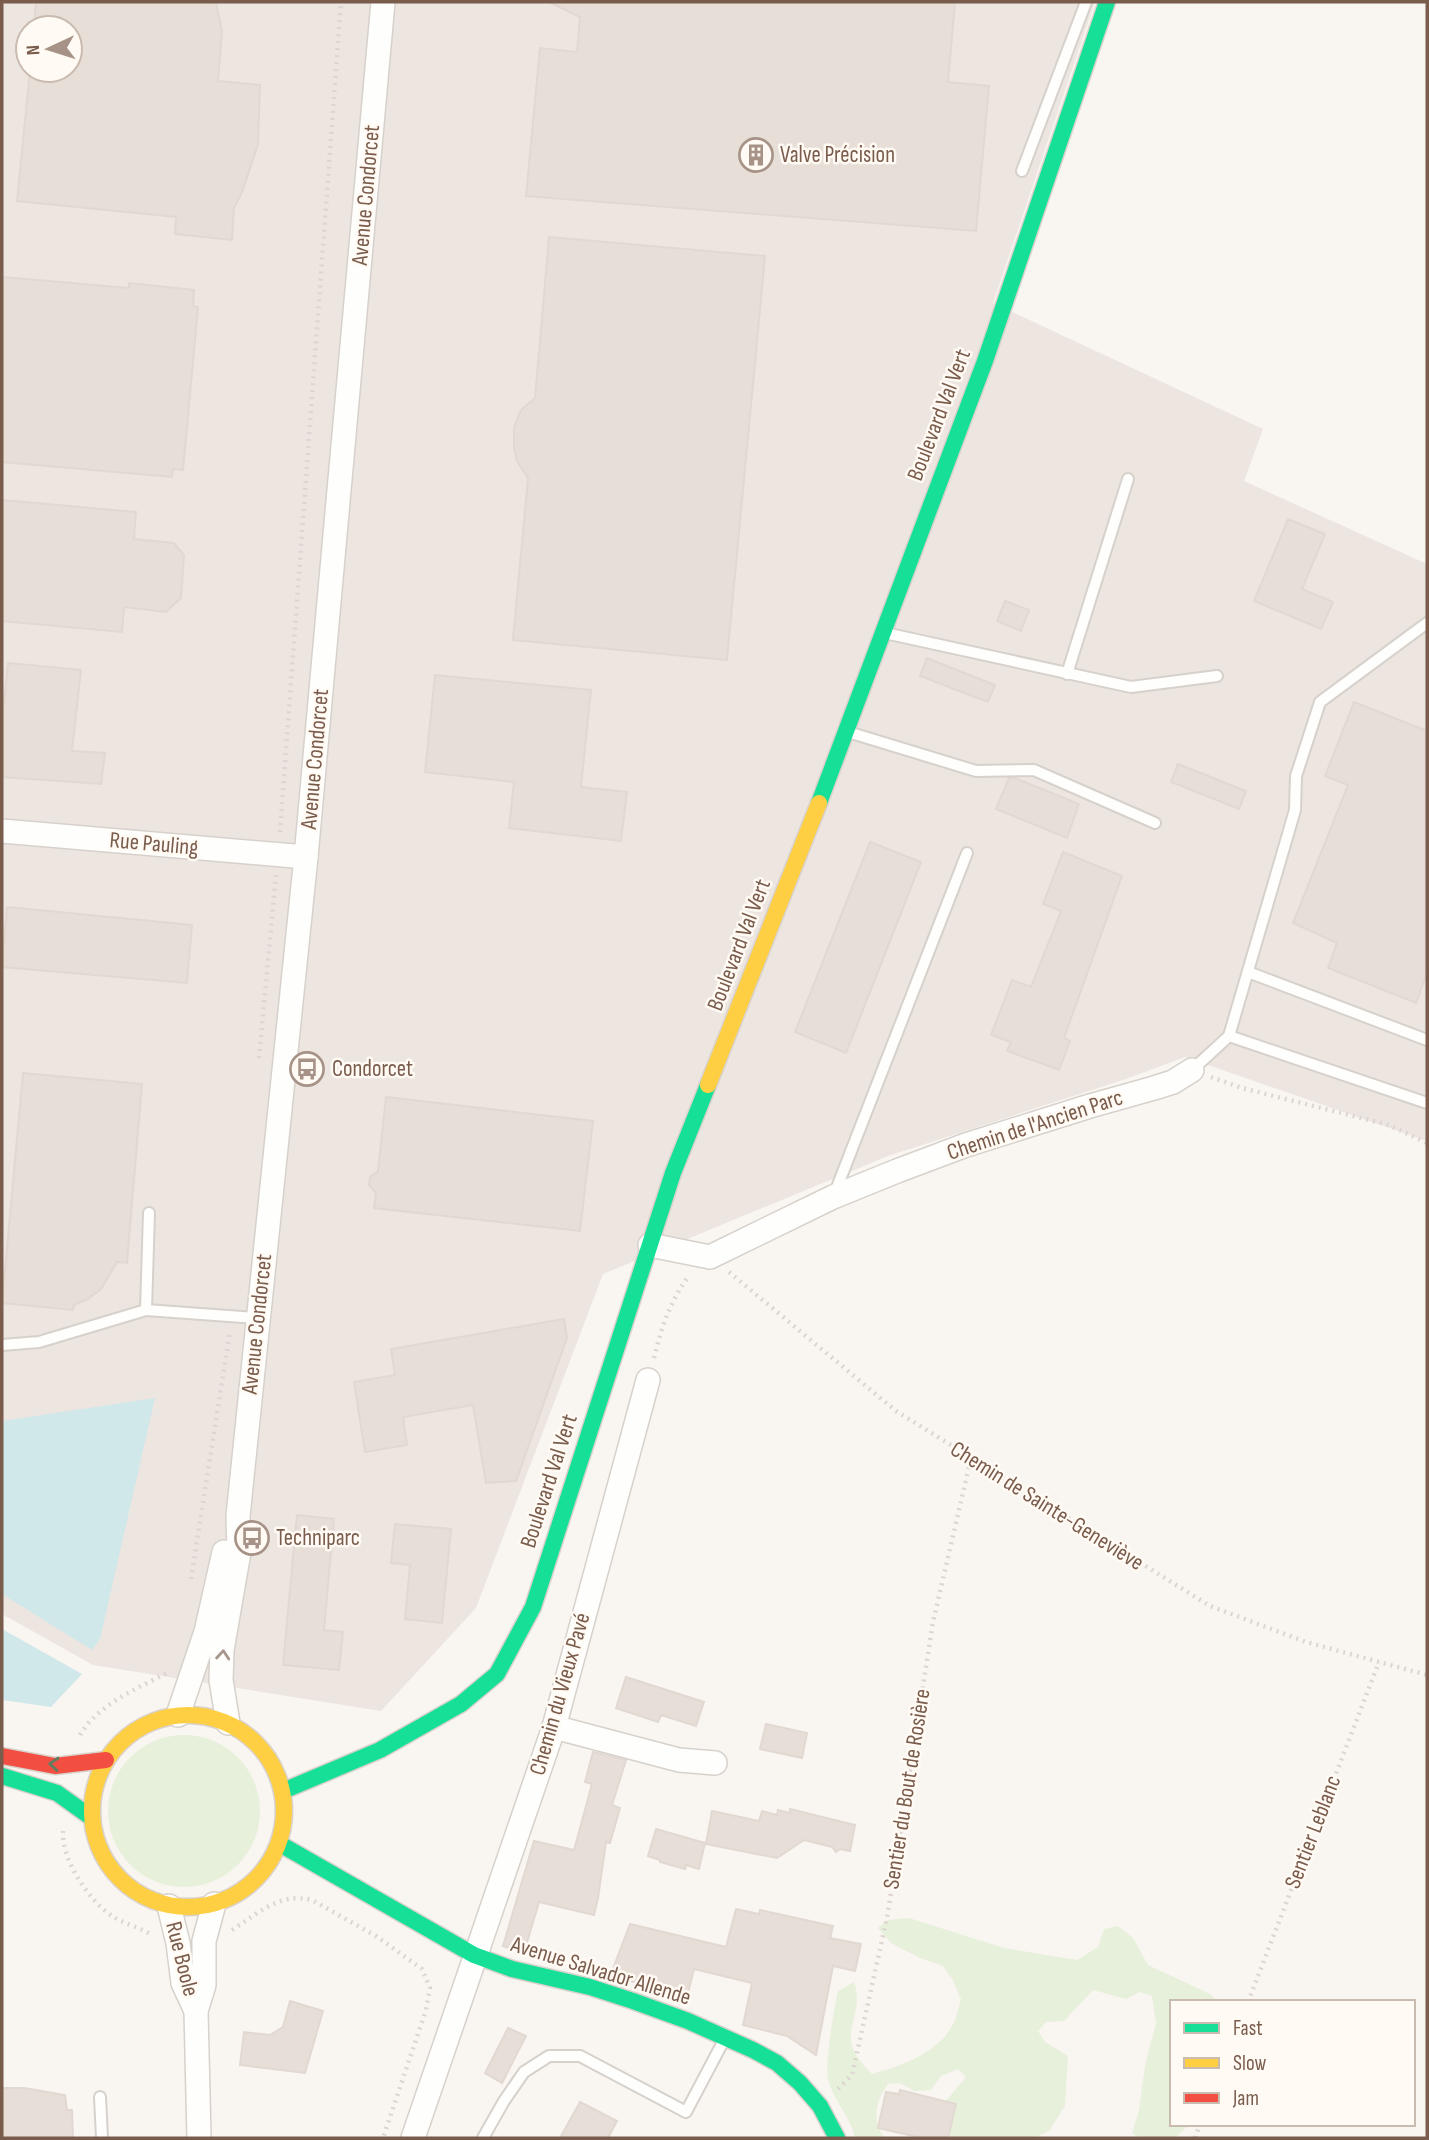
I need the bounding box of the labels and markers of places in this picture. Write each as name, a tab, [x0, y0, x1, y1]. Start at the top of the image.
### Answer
building icon: Valve Précision	[737, 136, 775, 174]
place label: Valve Précision	[780, 141, 895, 169]
bus stop icon: Condorcet	[288, 1050, 326, 1088]
place label: Condorcet	[332, 1055, 413, 1083]
bus stop icon: Techniparc	[233, 1519, 271, 1557]
place label: Techniparc	[276, 1524, 360, 1552]

